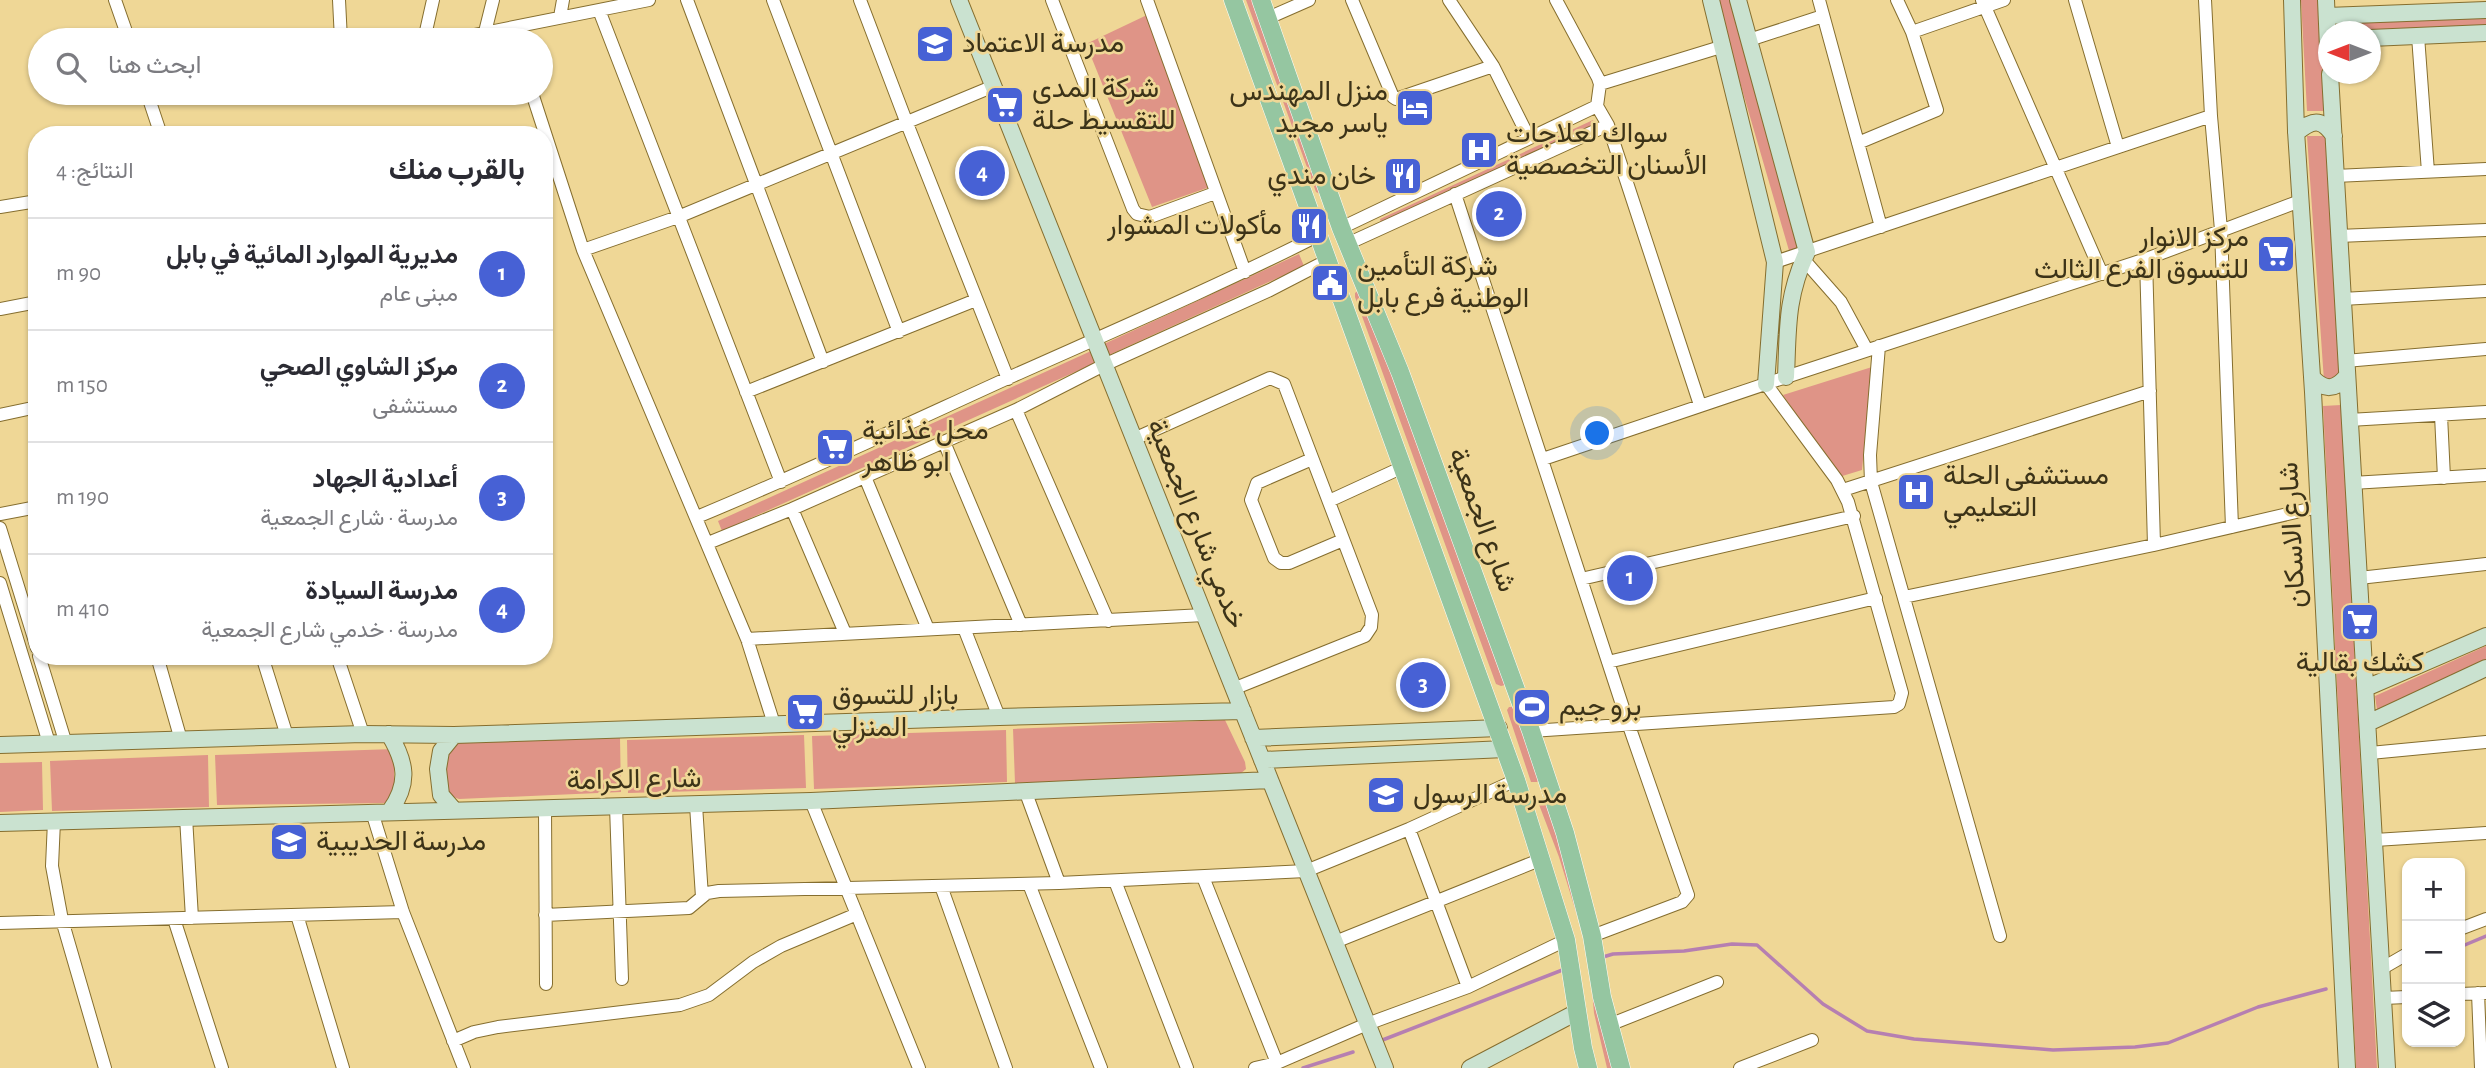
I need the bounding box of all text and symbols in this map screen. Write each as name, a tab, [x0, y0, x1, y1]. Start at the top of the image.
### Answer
north arrow	[2318, 21, 2381, 84]
school or university icon: مدرسة الاعتماد	[914, 23, 956, 65]
search box	[28, 28, 553, 105]
place label: مدرسة الاعتماد	[962, 30, 1124, 60]
icon: search	[52, 48, 90, 86]
text: ابحث هنا	[108, 52, 202, 78]
place label: شركة المدى للتقسيط حلة	[1032, 75, 1176, 135]
place label: منزل المهندس ياسر مجيد	[1229, 78, 1388, 140]
supermarket icon: شركة المدى للتقسيط حلة	[984, 84, 1026, 126]
hotel icon: منزل المهندس ياسر مجيد	[1394, 87, 1436, 129]
place label: سواك لعلاجات الأسنان التخصصية	[1506, 120, 1707, 180]
hospital icon: سواك لعلاجات الأسنان التخصصية	[1458, 129, 1500, 171]
pin: 4	[959, 147, 1005, 199]
text: بالقرب منك	[389, 155, 525, 185]
restaurant icon: خان مندي	[1382, 155, 1424, 197]
text: النتائج: 4	[56, 160, 134, 183]
place label: خان مندي	[1267, 162, 1376, 197]
pin: 2	[1476, 188, 1522, 240]
restaurant icon: مأكولات المشوار	[1288, 205, 1330, 247]
place label: مأكولات المشوار	[1106, 209, 1282, 242]
place label: مركز الانوار للتسوق الفرع الثالث	[2034, 224, 2249, 287]
supermarket icon: مركز الانوار للتسوق الفرع الثالث	[2255, 233, 2297, 275]
text: مديرية الموارد المائية في بابل	[166, 242, 458, 268]
place label: شركة التأمين الوطنية فرع بابل	[1357, 250, 1529, 316]
text: 90 m	[56, 262, 101, 285]
text: 1	[498, 262, 506, 285]
public building icon: شركة التأمين الوطنية فرع بابل	[1309, 262, 1351, 304]
text: مبنى عام	[380, 283, 458, 306]
text: مركز الشاوي الصحي	[260, 354, 458, 380]
text: 150 m	[56, 374, 108, 397]
text: 2	[497, 374, 507, 397]
text: مستشفى	[372, 395, 458, 418]
street label: خدمي شارع الجمعية	[1135, 415, 1251, 635]
your location	[1580, 416, 1614, 450]
place label: محل غذائية ابو ظاهر	[861, 417, 989, 479]
supermarket icon: محل غذائية ابو ظاهر	[814, 426, 856, 468]
street label: شارع الجمعية	[1440, 444, 1521, 597]
street label: شارع الاسكان	[2275, 461, 2314, 609]
place label: مستشفى الحلة التعليمي	[1943, 462, 2109, 529]
text: أعدادية الجهاد	[312, 466, 458, 492]
hospital icon: مستشفى الحلة التعليمي	[1895, 471, 1937, 513]
text: 190 m	[56, 486, 109, 509]
text: 3	[497, 486, 507, 509]
text: مدرسة · شارع الجمعية	[260, 507, 458, 530]
pin: 1	[1607, 552, 1653, 604]
text: مدرسة السيادة	[305, 578, 458, 604]
text: 410 m	[56, 598, 109, 621]
text: 4	[496, 598, 508, 621]
supermarket icon: كشك بقالية	[2339, 601, 2381, 643]
text: مدرسة · خدمي شارع الجمعية	[201, 619, 458, 642]
place label: كشك بقالية	[2296, 649, 2424, 678]
pin: 3	[1400, 659, 1446, 711]
place label: بازار للتسوق المنزلي	[832, 682, 958, 749]
sports icon: برو جيم	[1511, 686, 1553, 728]
supermarket icon: بازار للتسوق المنزلي	[784, 691, 826, 733]
place label: برو جيم	[1559, 693, 1641, 724]
street label: شارع الكرامة	[566, 765, 702, 798]
school or university icon: مدرسة الرسول	[1365, 774, 1407, 816]
place label: مدرسة الرسول	[1413, 781, 1567, 811]
school or university icon: مدرسة الحديبية	[268, 821, 310, 863]
place label: مدرسة الحديبية	[316, 828, 486, 858]
map controls	[2402, 858, 2465, 1047]
button: +	[2402, 858, 2465, 921]
button: −	[2402, 921, 2465, 984]
button: layers	[2402, 984, 2465, 1047]

